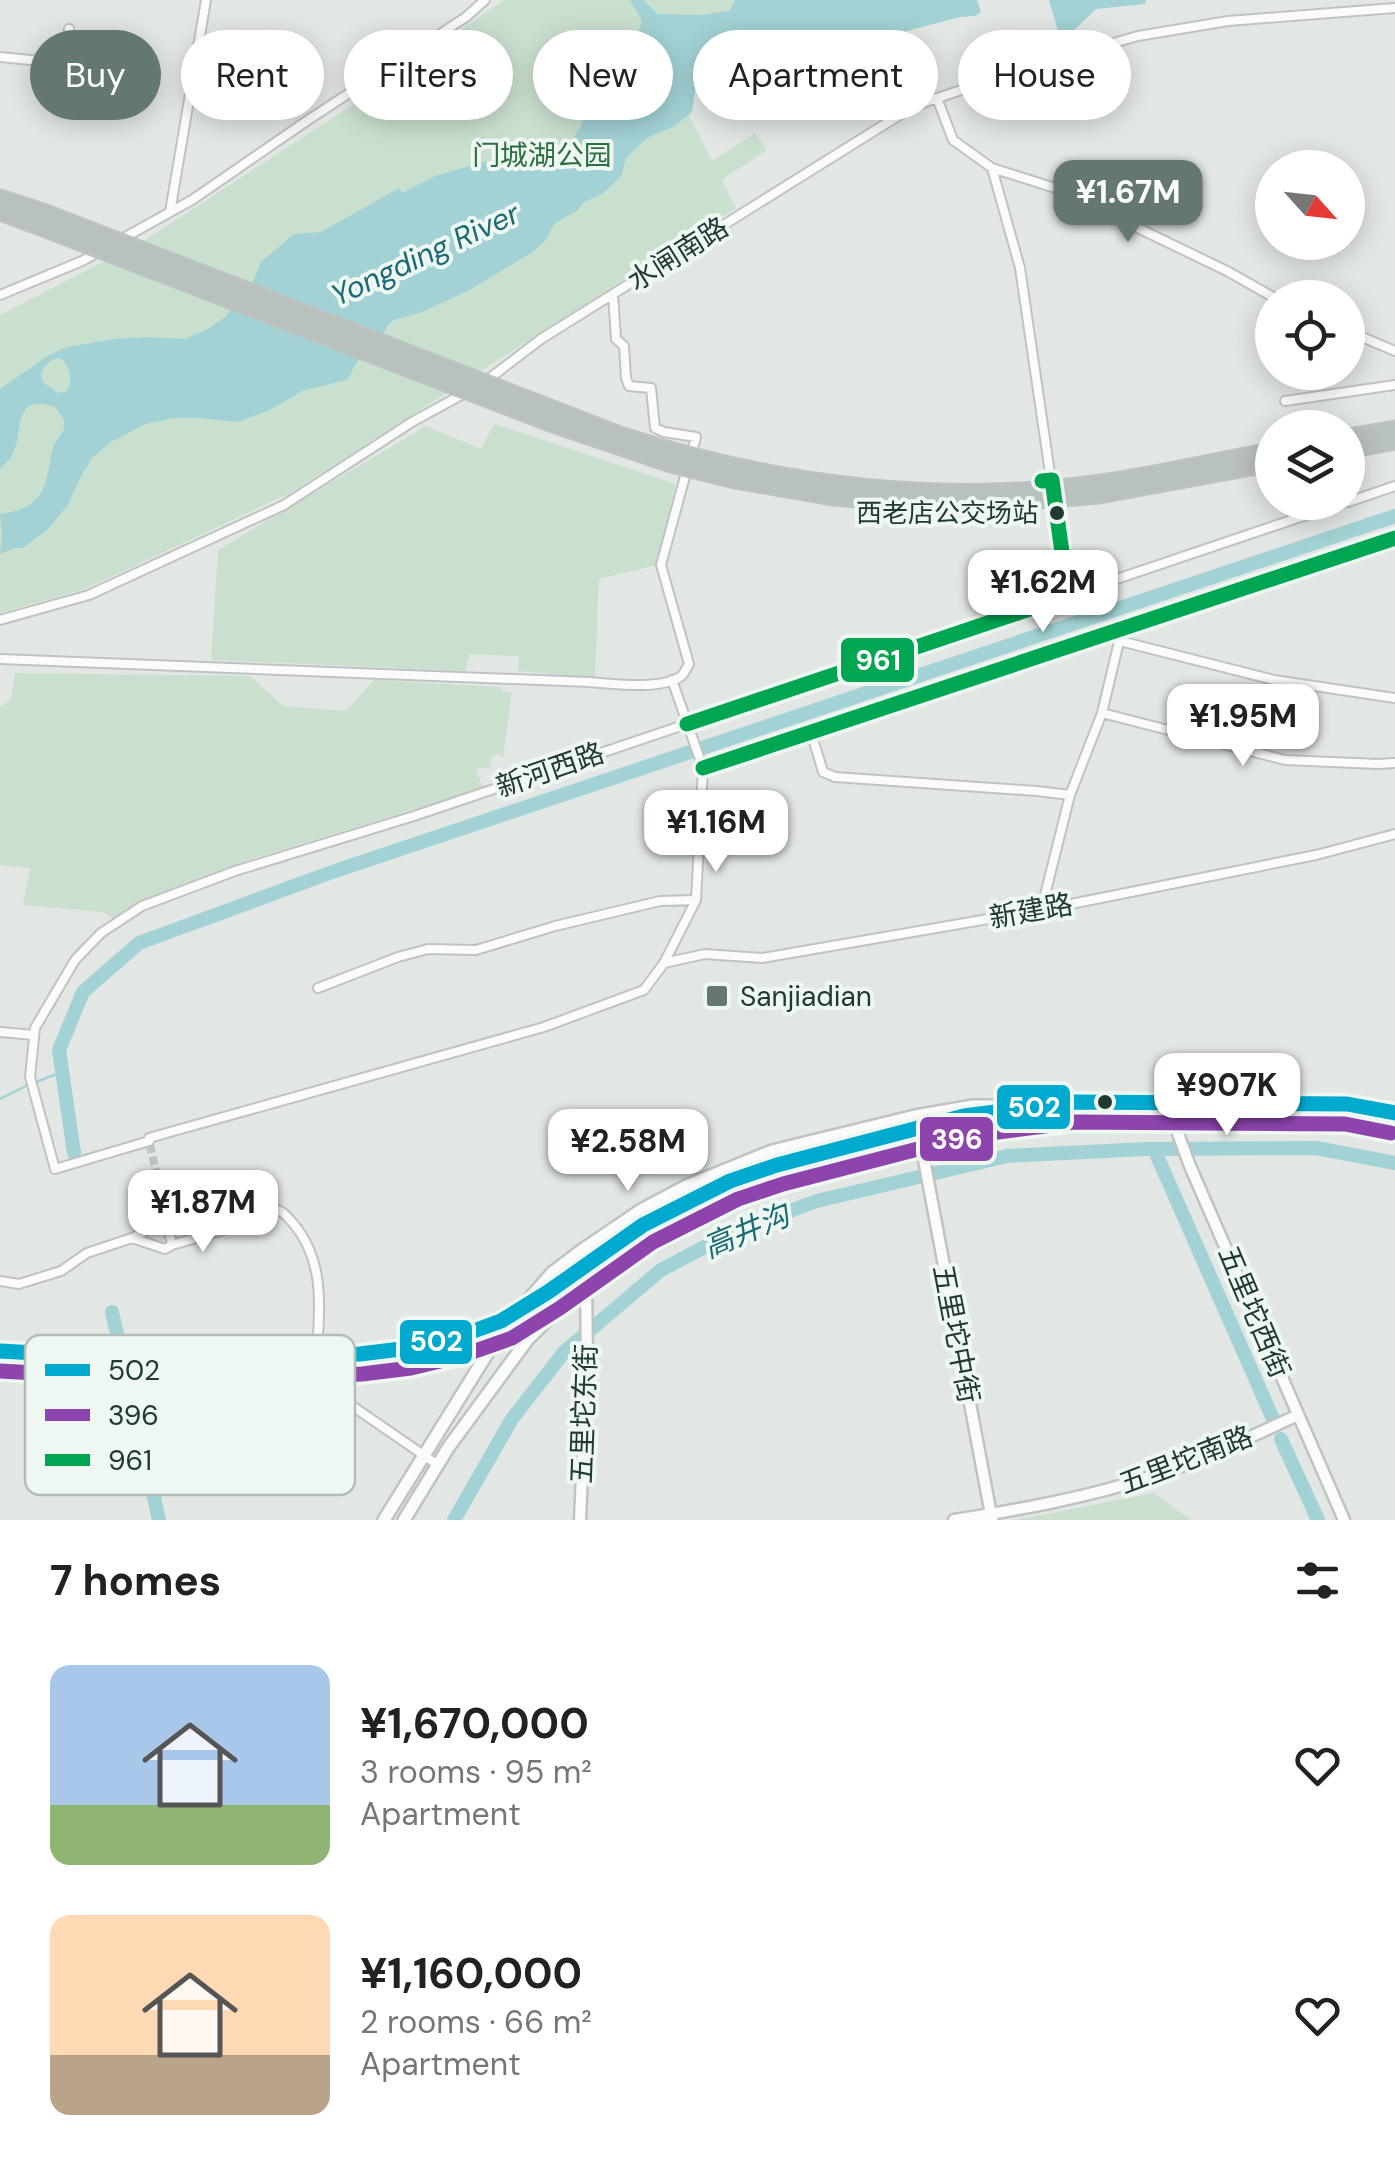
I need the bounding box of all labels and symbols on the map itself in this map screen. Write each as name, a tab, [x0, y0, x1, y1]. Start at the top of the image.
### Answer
park label: 门城湖公园	[472, 137, 612, 174]
north arrow	[1255, 150, 1365, 260]
pin: ¥1.67M	[1047, 160, 1209, 245]
water label: Yongding River	[324, 193, 526, 315]
street label: 水闸南路	[621, 209, 735, 299]
place label: 西老店公交场站	[856, 496, 1038, 530]
marker: 西老店公交场站	[1047, 503, 1067, 523]
pin: ¥1.62M	[962, 550, 1124, 635]
line badge: 961	[839, 636, 916, 684]
text: 961	[855, 642, 901, 679]
pin: ¥1.95M	[1162, 684, 1324, 769]
street label: 新河西路	[491, 734, 609, 806]
pin: ¥1.16M	[635, 790, 797, 875]
street label: 新建路	[986, 885, 1076, 937]
place label: Sanjiadian	[740, 978, 872, 1015]
marker: Sanjiadian	[704, 983, 730, 1009]
pin: ¥907K	[1157, 1053, 1297, 1138]
line badge: 502	[995, 1083, 1072, 1131]
text: 502	[1007, 1089, 1061, 1126]
unlabelled marker	[1095, 1092, 1115, 1112]
pin: ¥2.58M	[547, 1109, 709, 1194]
line badge: 396	[918, 1115, 995, 1163]
text: 396	[931, 1121, 983, 1158]
pin: ¥1.87M	[122, 1170, 284, 1255]
water label: 高井沟	[697, 1194, 798, 1267]
street label: 五里坨西街	[1210, 1240, 1298, 1384]
street label: 五里坨中街	[924, 1262, 988, 1406]
line badge: 502	[398, 1318, 474, 1366]
text: 502	[409, 1323, 463, 1360]
legend	[25, 1335, 355, 1495]
street label: 五里坨东街	[563, 1343, 605, 1485]
text: 502	[108, 1352, 160, 1389]
text: 396	[108, 1397, 159, 1434]
street label: 五里坨南路	[1114, 1418, 1258, 1502]
text: 961	[108, 1442, 152, 1479]

